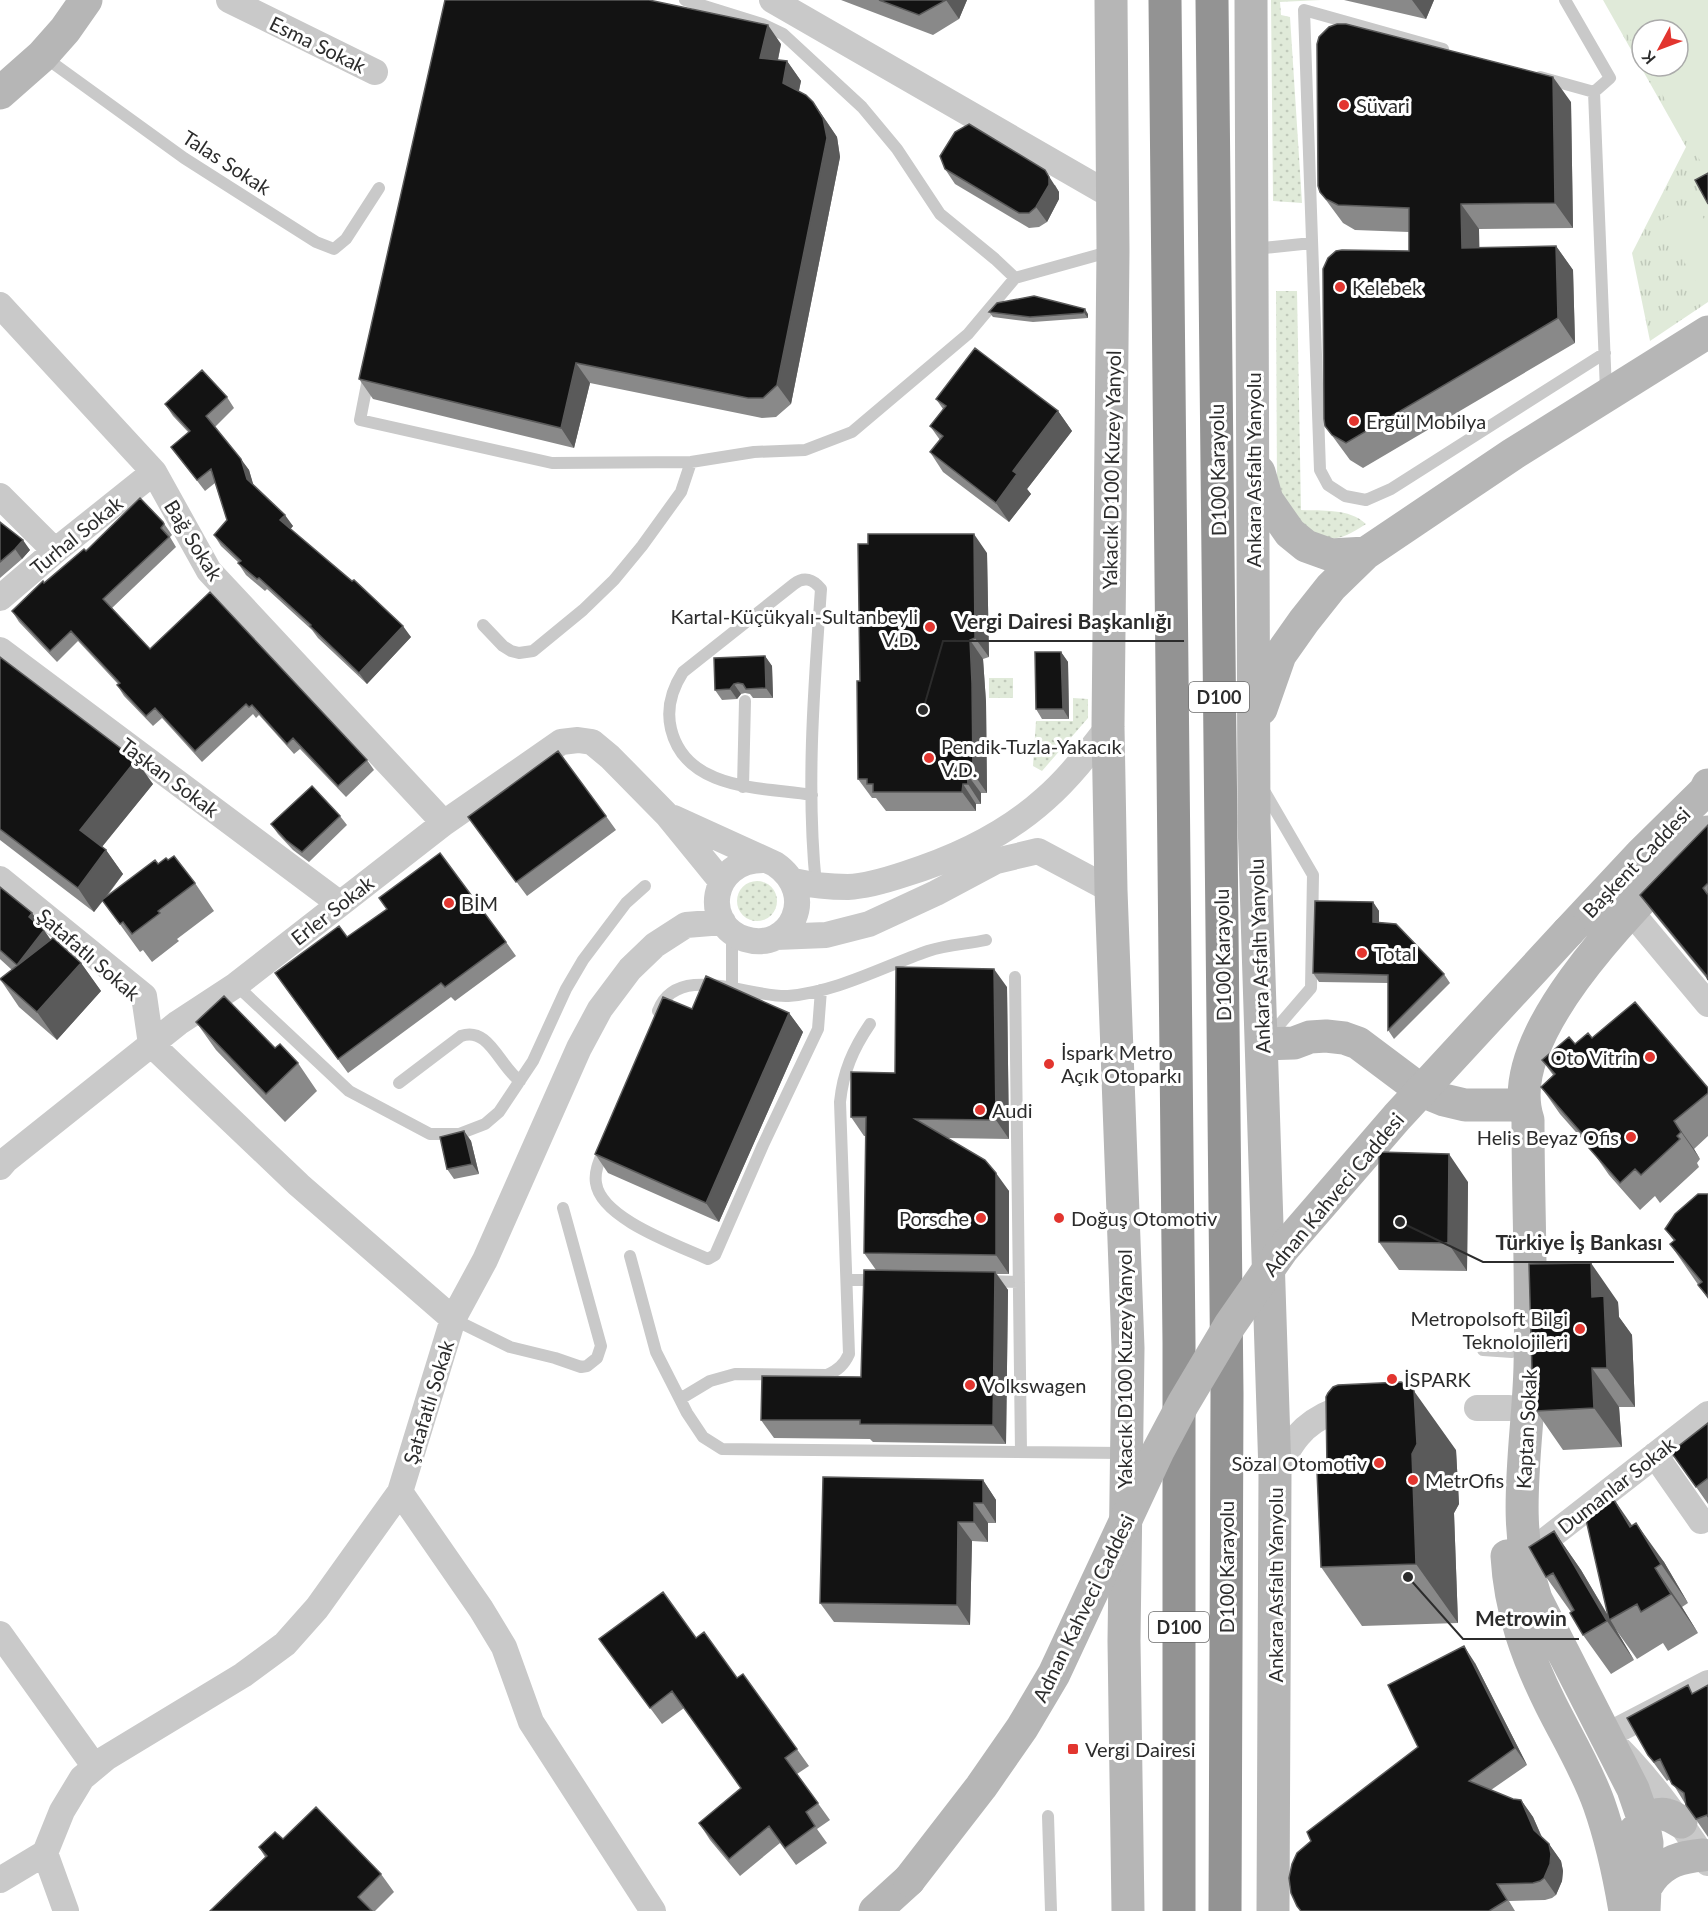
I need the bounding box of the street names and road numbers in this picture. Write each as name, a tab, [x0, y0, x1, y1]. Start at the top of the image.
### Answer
street label: Esma Sokak	[266, 10, 371, 78]
street label: Talas Sokak	[178, 125, 276, 200]
street label: Yakacık D100 Kuzey Yanyol	[1097, 350, 1125, 590]
street label: Ankara Asfaltı Yanyolu	[1241, 372, 1265, 568]
street label: D100 Karayolu	[1204, 404, 1230, 536]
street label: Turhal Sokak	[25, 490, 128, 579]
street label: Bağ Sokak	[160, 495, 229, 585]
road number: D100	[1189, 682, 1249, 712]
street label: Taşkan Sokak	[116, 732, 225, 822]
street label: Başkent Caddesi	[1577, 802, 1695, 922]
street label: Ankara Asfaltı Yanyolu	[1244, 858, 1274, 1054]
street label: Erler Sokak	[286, 870, 379, 950]
street label: D100 Karayolu	[1209, 889, 1235, 1021]
street label: Şatafatlı Sokak	[33, 903, 146, 1006]
street label: Adnan Kahveci Caddesi	[1258, 1107, 1408, 1281]
street label: Yakacık D100 Kuzey Yanyol	[1112, 1249, 1136, 1489]
street label: Şatafatlı Sokak	[398, 1336, 458, 1467]
street label: Kaptan Sokak	[1511, 1368, 1541, 1490]
street label: Dumanlar Sokak	[1552, 1431, 1680, 1538]
street label: Ankara Asfaltı Yanyolu	[1263, 1487, 1287, 1683]
street label: D100 Karayolu	[1214, 1501, 1238, 1633]
street label: Adnan Kahveci Caddesi	[1027, 1510, 1139, 1706]
road number: D100	[1149, 1612, 1209, 1642]

